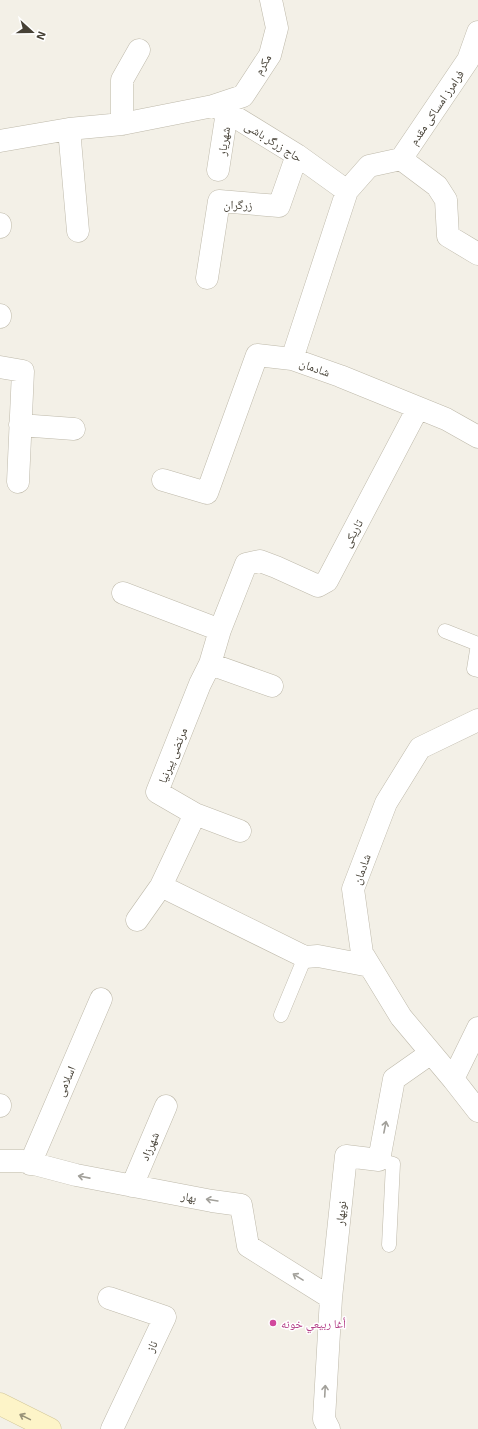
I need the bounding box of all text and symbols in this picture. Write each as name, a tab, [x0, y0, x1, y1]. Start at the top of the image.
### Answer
north arrow	[12, 12, 52, 52]
text: N	[34, 30, 49, 42]
street label: مکرم	[250, 51, 275, 78]
street label: فرامرز امساکی مقدم	[406, 67, 468, 148]
street label: حاج زرگر باشی	[242, 118, 306, 166]
street label: شهریار	[214, 125, 233, 158]
street label: زرگران	[223, 197, 253, 212]
street label: شادمان	[297, 355, 332, 380]
street label: تاریکی	[339, 516, 366, 550]
street label: مرتضی پیرنیا	[155, 725, 191, 785]
street label: شادمان	[349, 852, 374, 887]
street label: اسلامی	[52, 1064, 79, 1099]
one-way arrow	[381, 1121, 389, 1134]
street label: شهرزاد	[137, 1129, 162, 1163]
one-way arrow	[78, 1172, 91, 1180]
street label: بهار	[179, 1188, 198, 1206]
one-way arrow	[206, 1196, 219, 1204]
street label: نوبهار	[332, 1200, 350, 1227]
one-way arrow	[292, 1273, 304, 1281]
place label: أغا ربيعي خونه	[281, 1316, 346, 1334]
marker: أغا ربيعي خونه	[268, 1318, 278, 1328]
street label: ناز	[142, 1338, 160, 1355]
one-way arrow	[322, 1385, 329, 1398]
one-way arrow	[19, 1413, 31, 1420]

